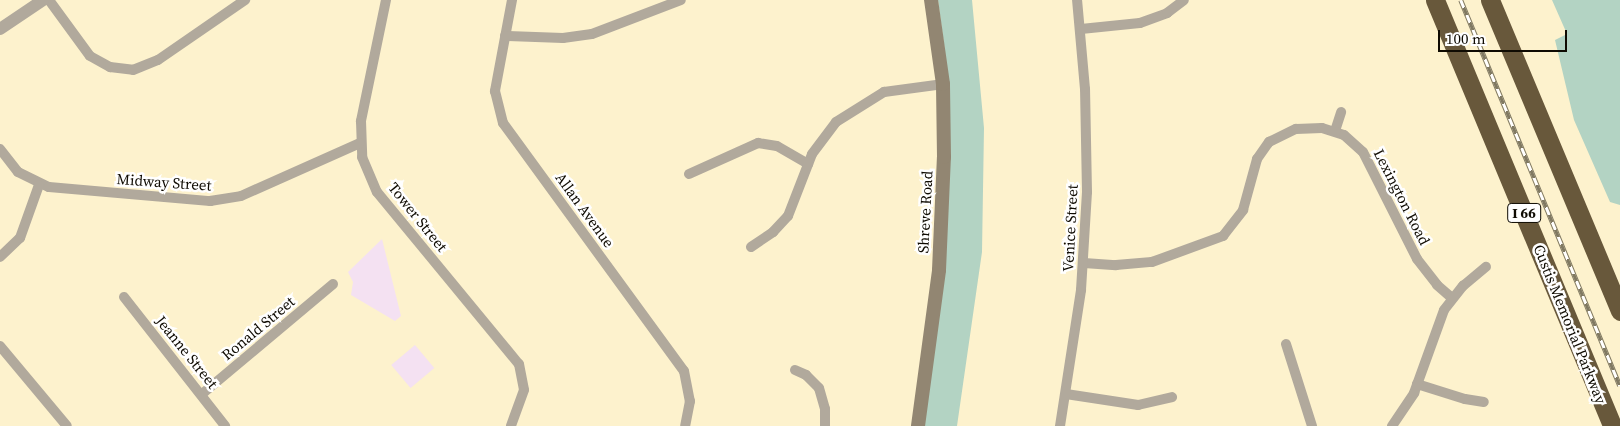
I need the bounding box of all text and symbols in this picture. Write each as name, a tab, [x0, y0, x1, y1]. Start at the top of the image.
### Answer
scale bar	[1440, 20, 1569, 52]
text: 100 m	[1446, 28, 1486, 49]
street label: Lexington Road	[1370, 146, 1434, 248]
street label: Allan Avenue	[552, 169, 618, 251]
street label: Midway Street	[116, 170, 212, 194]
street label: Shreve Road	[914, 170, 936, 254]
street label: Tower Street	[385, 179, 451, 255]
street label: Venice Street	[1059, 184, 1081, 272]
road number: I 66	[1506, 202, 1542, 224]
street label: Custis Memorial Parkway	[1530, 242, 1610, 406]
street label: Ronald Street	[218, 292, 298, 364]
street label: Jeanne Street	[152, 312, 222, 392]

